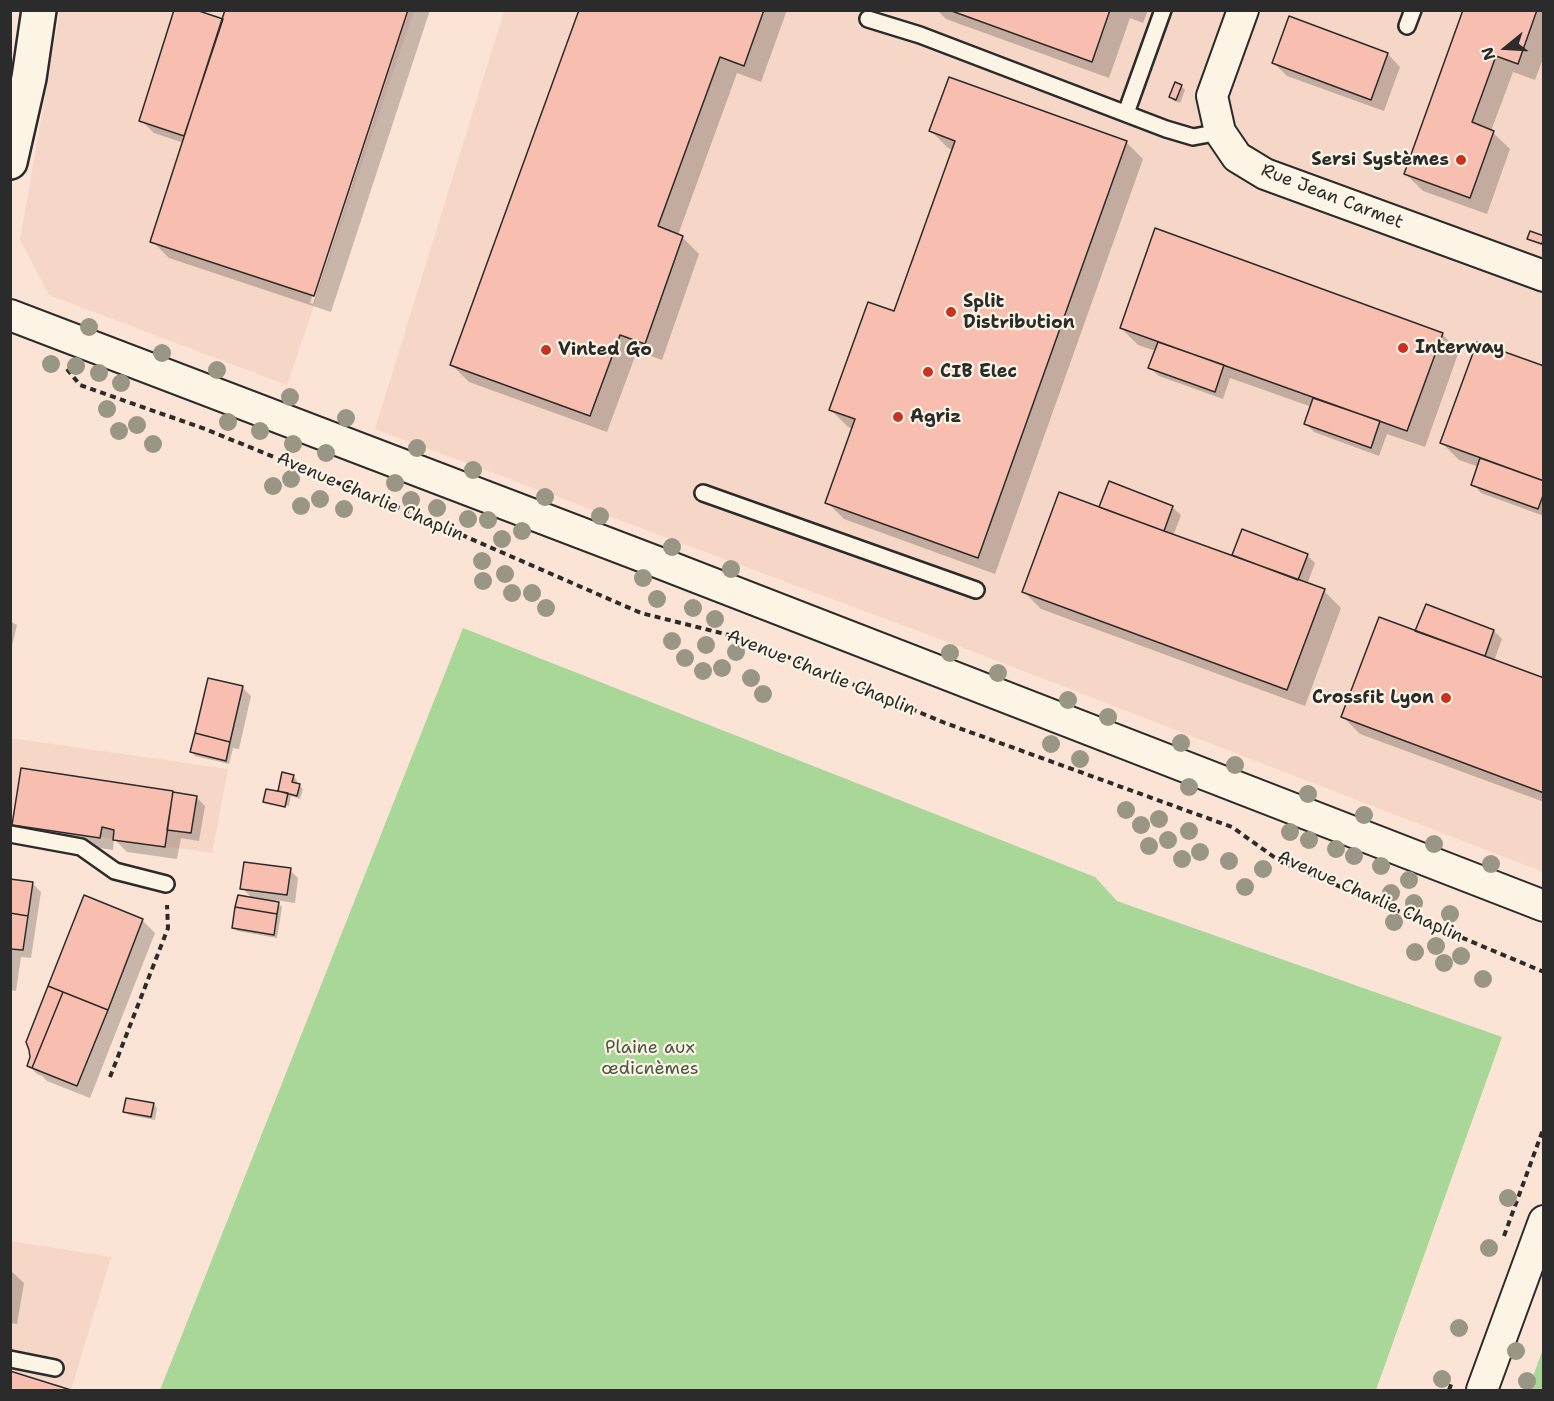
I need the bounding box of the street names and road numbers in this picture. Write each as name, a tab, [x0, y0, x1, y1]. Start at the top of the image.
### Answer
street label: Rue Jean Carmet	[1258, 160, 1406, 234]
street label: Avenue Charlie Chaplin	[273, 448, 467, 546]
street label: Avenue Charlie Chaplin	[724, 625, 918, 721]
street label: Avenue Charlie Chaplin	[1274, 846, 1466, 948]

